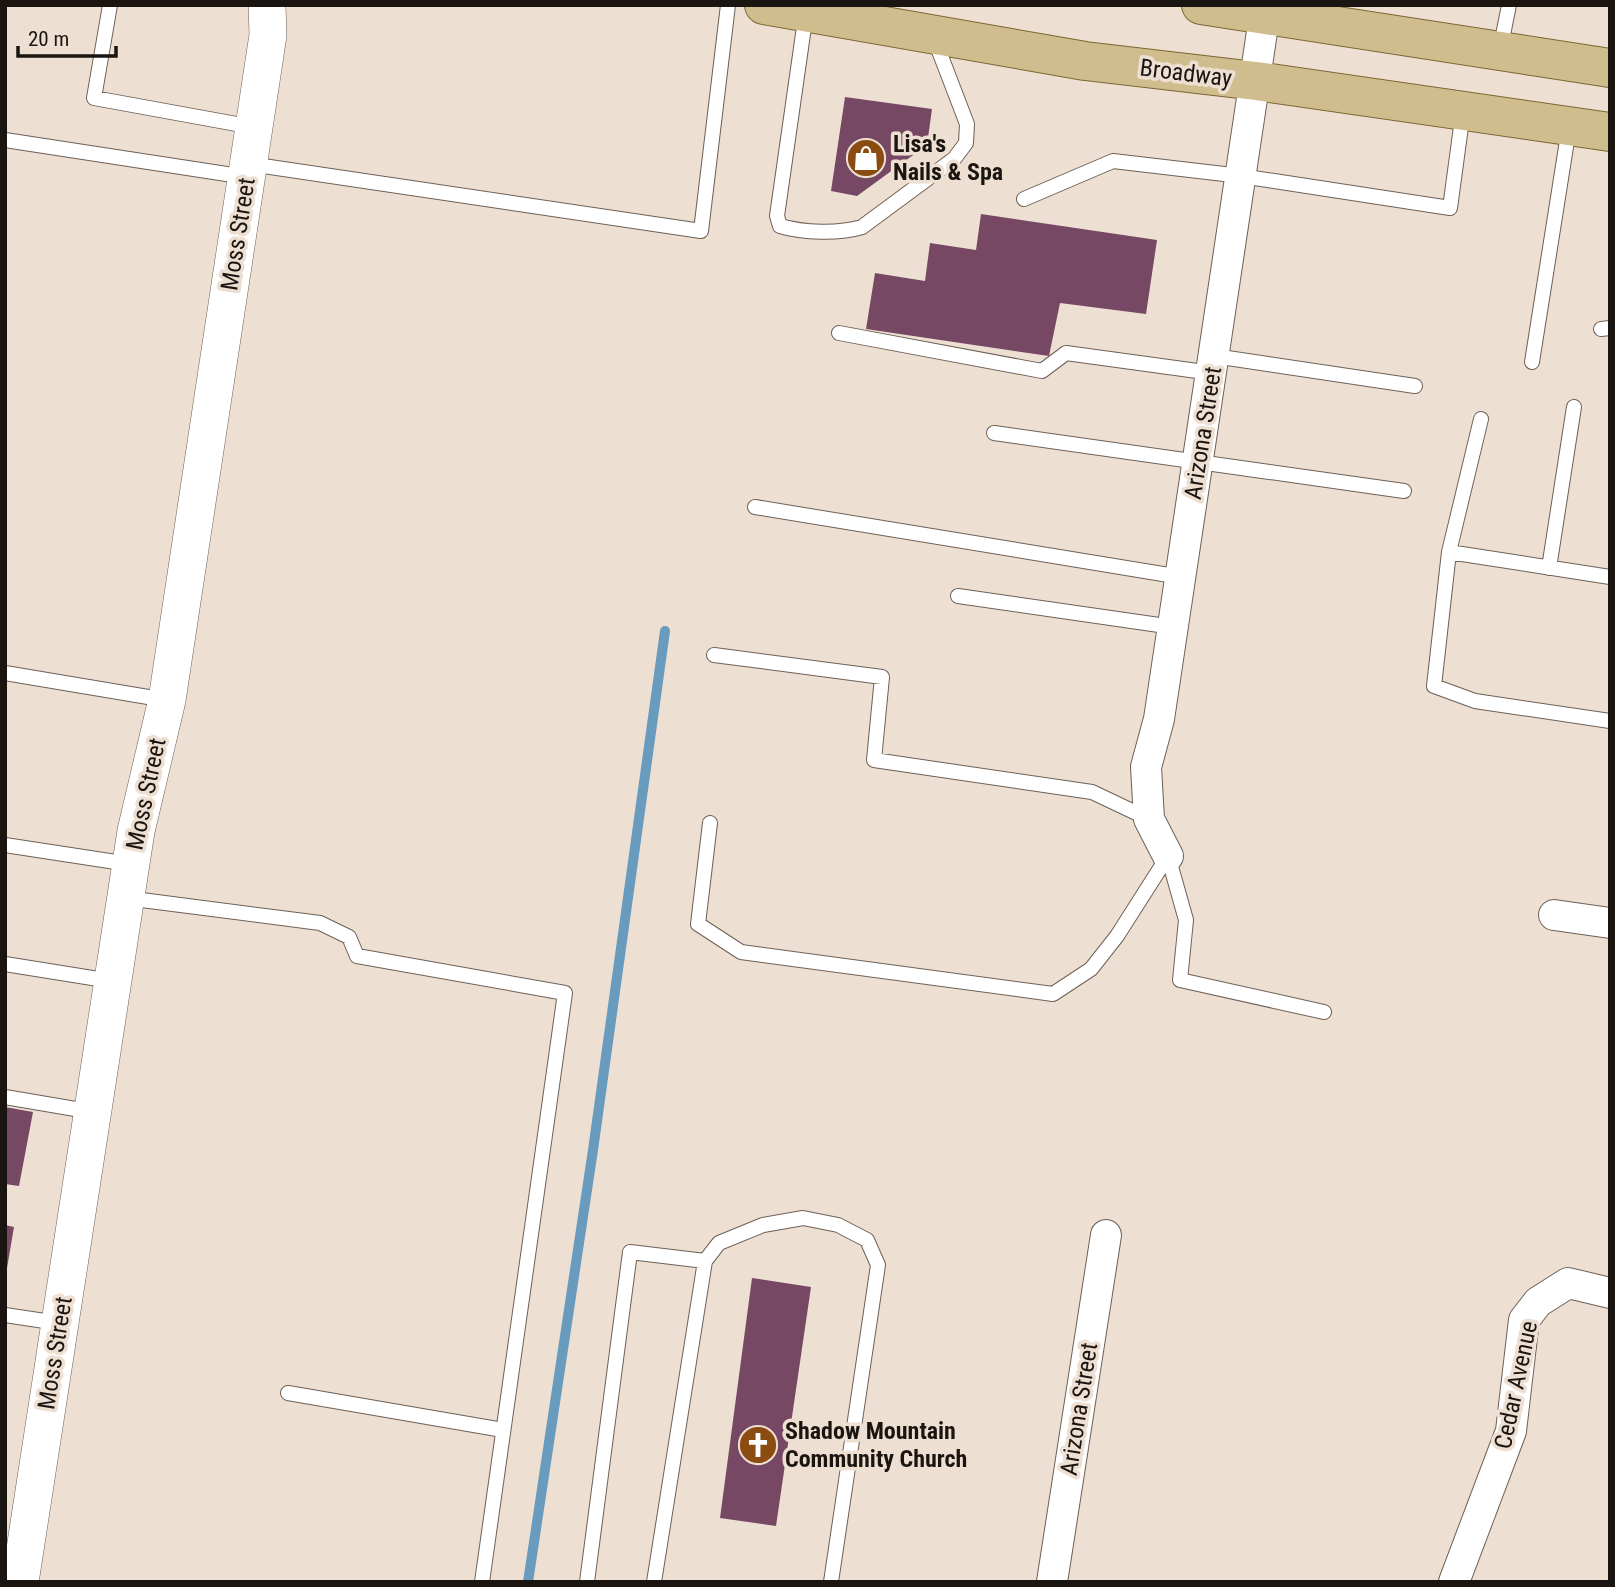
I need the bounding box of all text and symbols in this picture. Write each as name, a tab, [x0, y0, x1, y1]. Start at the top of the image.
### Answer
scale bar	[18, 14, 116, 58]
text: 20 m	[28, 27, 69, 51]
street label: Broadway	[1138, 53, 1234, 93]
place label: Lisa's Nails & Spa	[893, 130, 1003, 186]
shop icon: Lisa's Nails & Spa	[845, 137, 887, 179]
street label: Moss Street	[215, 176, 261, 292]
street label: Arizona Street	[1179, 365, 1227, 501]
street label: Moss Street	[120, 735, 172, 853]
street label: Moss Street	[32, 1295, 78, 1411]
street label: Cedar Avenue	[1489, 1318, 1543, 1452]
street label: Arizona Street	[1055, 1341, 1103, 1477]
place label: Shadow Mountain Community Church	[785, 1417, 967, 1473]
church icon: Shadow Mountain Community Church	[737, 1424, 779, 1466]

